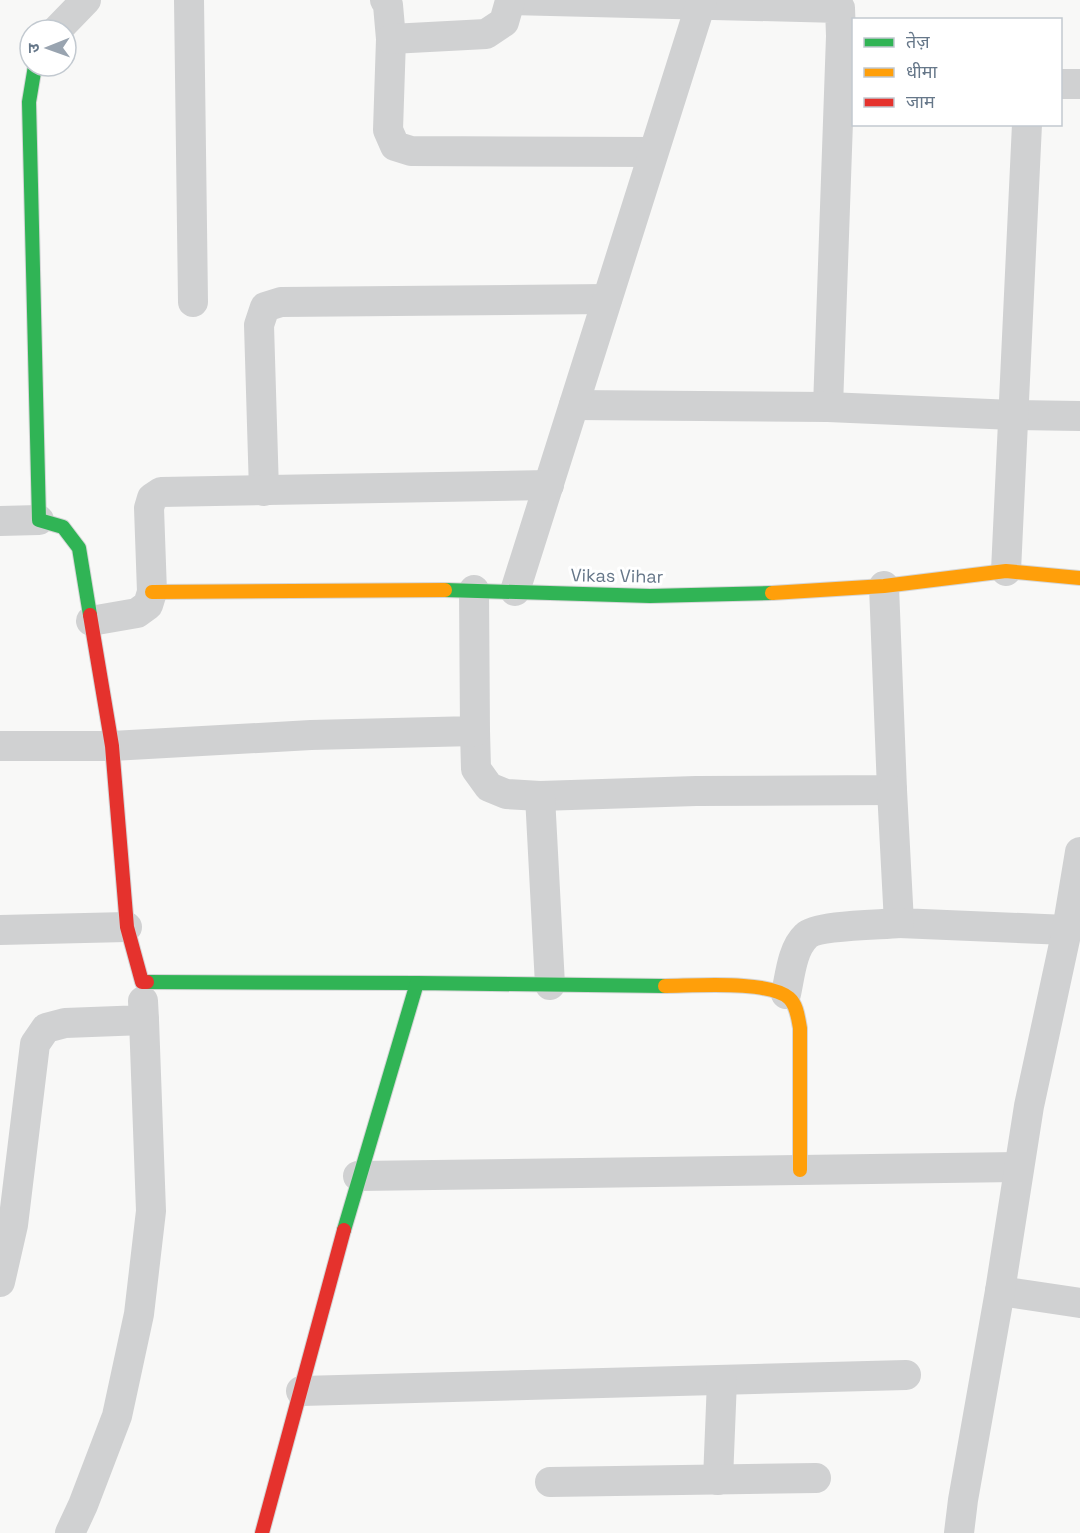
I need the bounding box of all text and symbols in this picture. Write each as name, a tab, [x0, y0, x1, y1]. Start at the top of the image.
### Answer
north arrow	[18, 18, 78, 78]
legend	[852, 18, 1062, 126]
text: तेज़	[906, 30, 930, 53]
text: उ	[23, 43, 44, 53]
text: धीमा	[906, 60, 937, 83]
text: जाम	[906, 90, 936, 113]
street label: Vikas Vihar	[570, 563, 664, 588]

